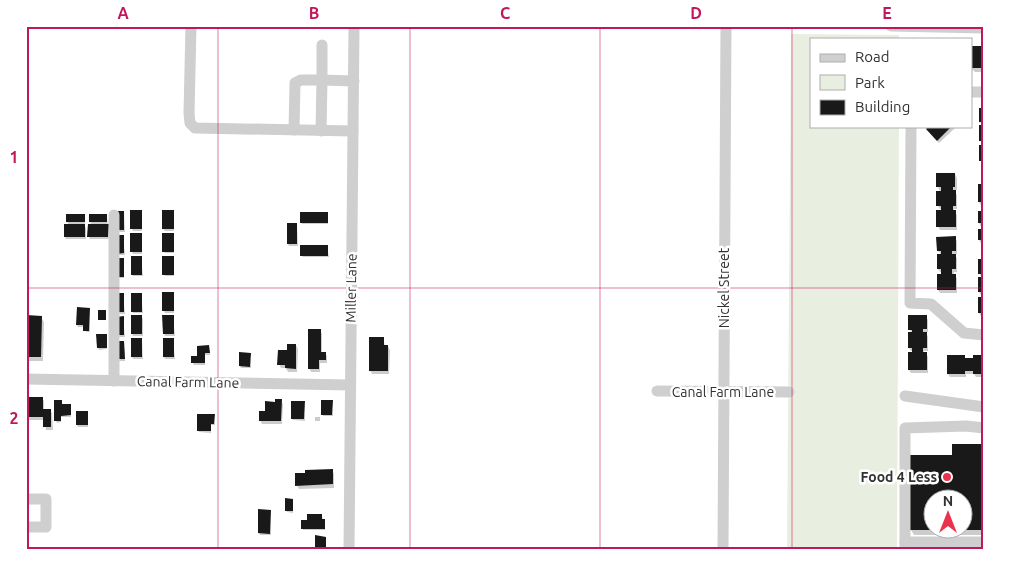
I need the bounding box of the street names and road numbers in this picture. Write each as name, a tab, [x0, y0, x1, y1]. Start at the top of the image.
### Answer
street label: Nickel Street	[716, 247, 732, 328]
street label: Miller Lane	[342, 253, 360, 323]
street label: Canal Farm Lane	[137, 373, 239, 391]
street label: Canal Farm Lane	[672, 384, 774, 400]

